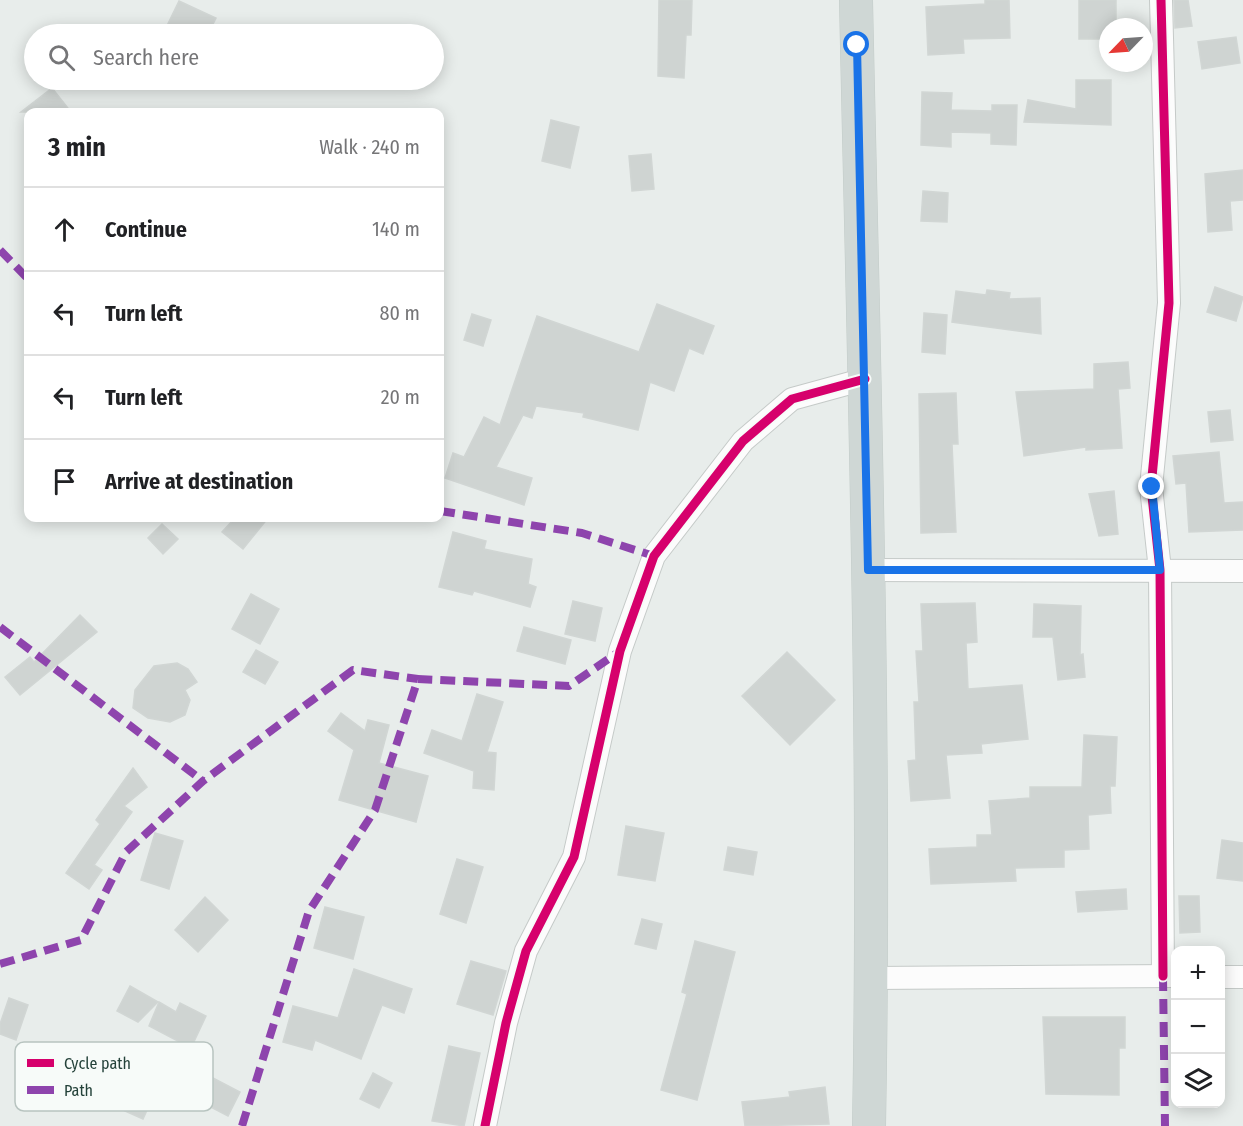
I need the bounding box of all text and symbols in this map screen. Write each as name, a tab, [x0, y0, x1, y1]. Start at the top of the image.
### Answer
north arrow	[1099, 18, 1153, 72]
search box	[24, 24, 444, 90]
route start	[843, 31, 869, 57]
icon: search	[45, 41, 78, 74]
text: Search here	[93, 44, 199, 71]
text: 3 min	[48, 132, 106, 163]
text: Walk · 240 m	[319, 135, 420, 159]
icon: ahead	[48, 213, 81, 246]
text: Continue	[105, 216, 187, 243]
text: 140 m	[372, 217, 420, 241]
icon: left	[48, 297, 81, 330]
text: Turn left	[105, 300, 183, 327]
text: 80 m	[380, 301, 420, 325]
icon: left	[48, 381, 81, 414]
text: Turn left	[105, 384, 183, 411]
text: 20 m	[381, 385, 420, 409]
icon: arrive	[48, 465, 81, 498]
text: Arrive at destination	[105, 468, 293, 495]
route end	[1138, 473, 1164, 499]
map controls	[1171, 946, 1225, 1108]
button: +	[1171, 946, 1225, 1000]
button: −	[1171, 1000, 1225, 1054]
legend	[15, 1042, 213, 1111]
text: Cycle path	[64, 1054, 131, 1073]
button: layers	[1171, 1054, 1225, 1108]
text: Path	[64, 1081, 93, 1100]

